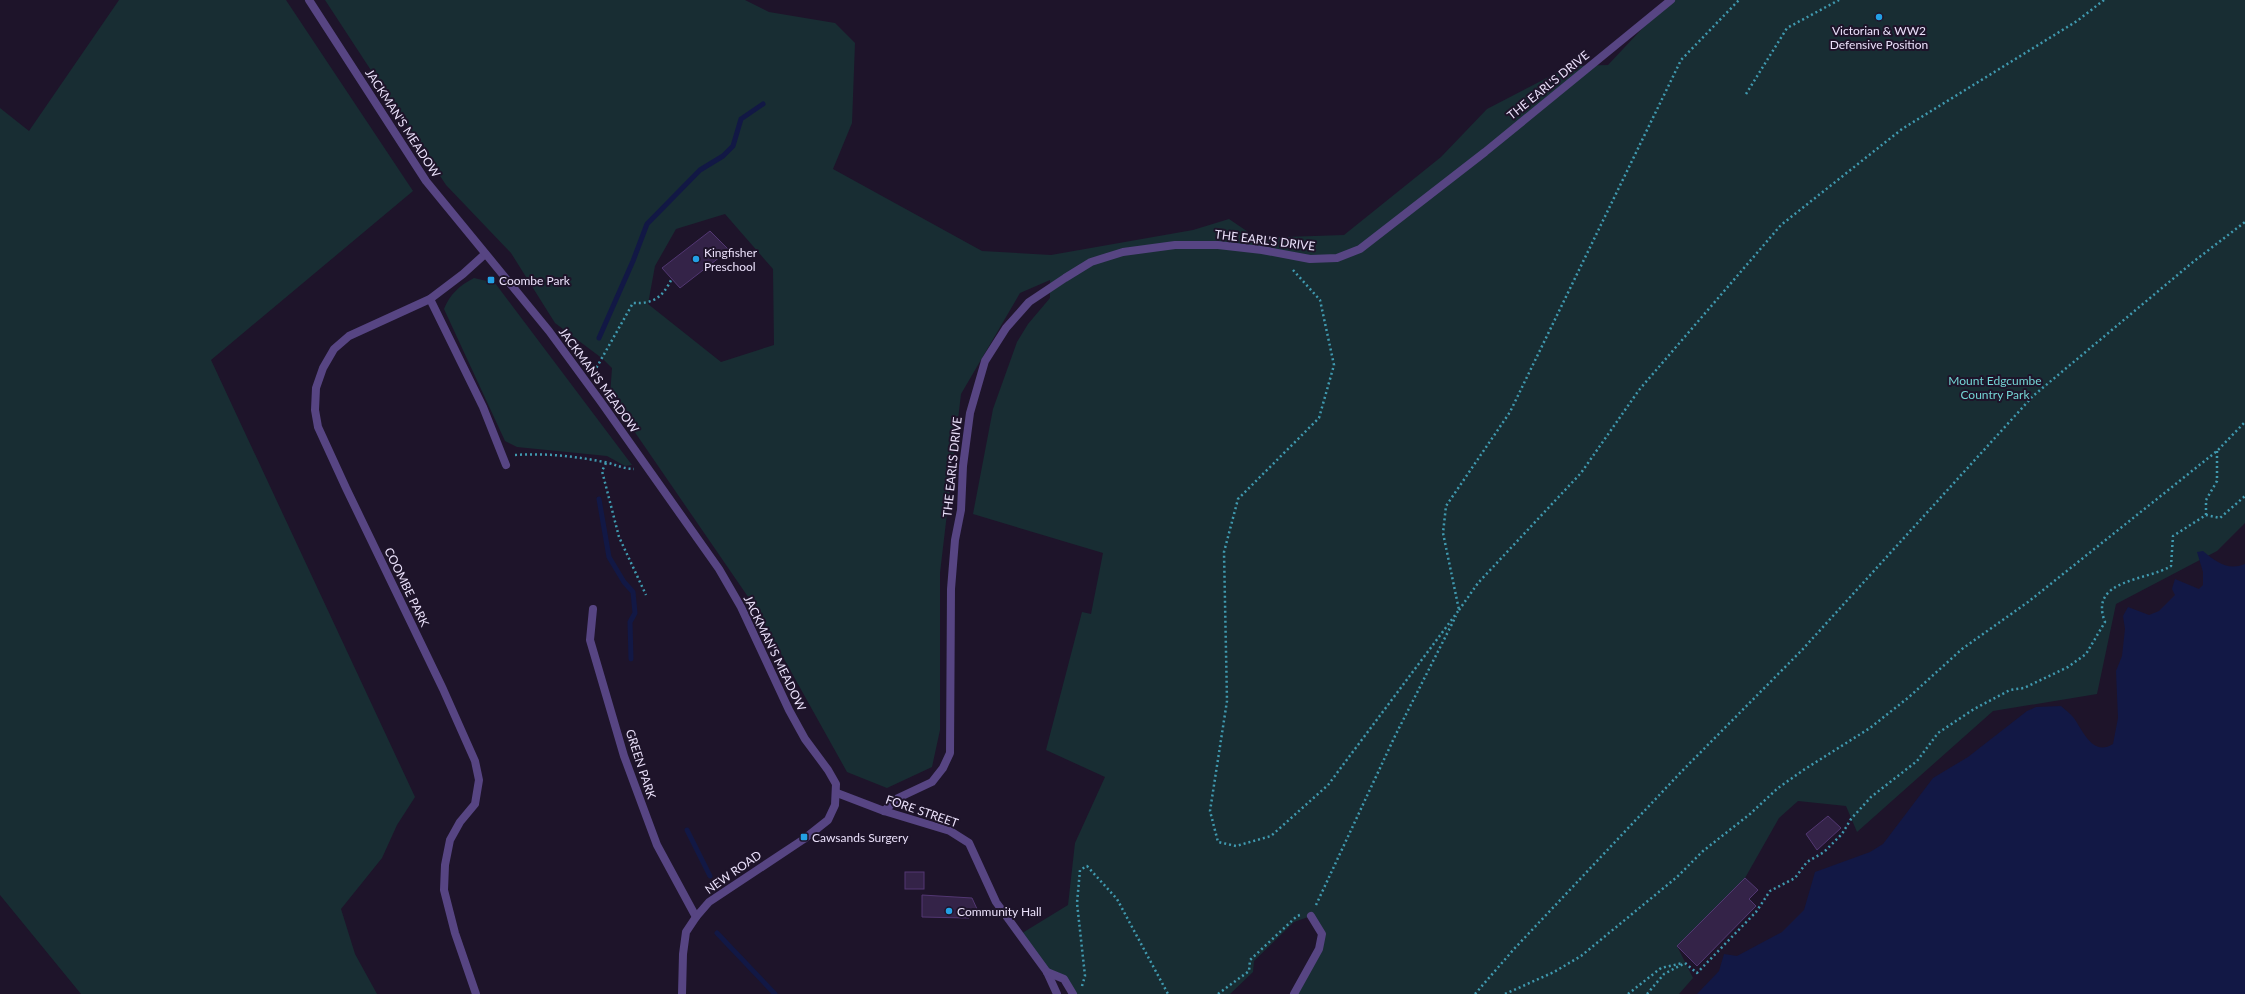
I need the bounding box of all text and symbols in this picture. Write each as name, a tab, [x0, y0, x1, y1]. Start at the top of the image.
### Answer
marker: Victorian & WW2 Defensive Position	[1874, 12, 1884, 22]
place label: Victorian & WW2 Defensive Position	[1830, 23, 1928, 52]
street label: THE EARL'S DRIVE	[1504, 47, 1592, 123]
street label: JACKMAN'S MEADOW	[362, 66, 444, 181]
street label: THE EARL'S DRIVE	[1214, 226, 1316, 254]
place label: Kingfisher Preschool	[704, 245, 758, 274]
marker: Kingfisher Preschool	[691, 254, 701, 264]
place label: Coombe Park	[499, 273, 571, 288]
marker: Coombe Park	[486, 275, 496, 285]
street label: JACKMAN'S MEADOW	[556, 324, 643, 436]
park label: Mount Edgcumbe Country Park	[1948, 373, 2042, 402]
street label: THE EARL'S DRIVE	[939, 416, 965, 518]
street label: COOMBE PARK	[381, 545, 433, 629]
street label: JACKMAN'S MEADOW	[741, 593, 810, 714]
street label: GREEN PARK	[623, 727, 659, 801]
street label: FORE STREET	[884, 792, 960, 830]
place label: Cawsands Surgery	[812, 830, 909, 845]
marker: Cawsands Surgery	[799, 832, 809, 842]
street label: NEW ROAD	[702, 847, 764, 897]
place label: Community Hall	[957, 904, 1042, 919]
marker: Community Hall	[944, 906, 954, 916]

